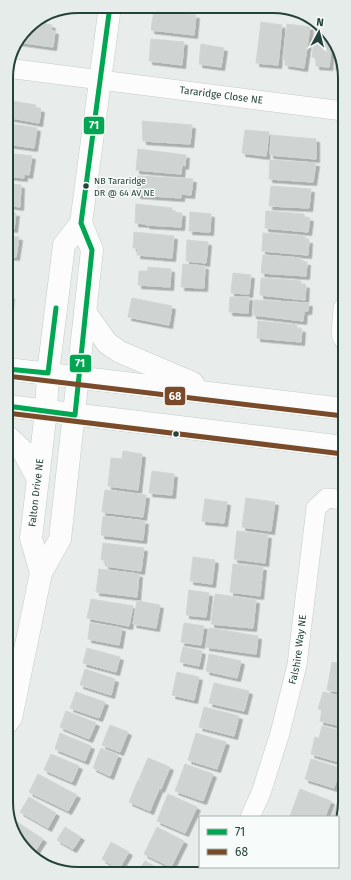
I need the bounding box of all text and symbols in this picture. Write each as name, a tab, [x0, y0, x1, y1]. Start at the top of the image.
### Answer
north arrow	[299, 12, 339, 52]
text: N	[316, 16, 325, 29]
street label: Tararidge Close NE	[179, 84, 264, 107]
line badge: 71	[83, 116, 105, 135]
text: 71	[89, 119, 99, 132]
place label: NB Tararidge DR @ 64 AV NE	[94, 176, 155, 198]
marker: NB Tararidge DR @ 64 AV NE	[81, 181, 91, 191]
line badge: 71	[69, 354, 92, 373]
text: 71	[75, 357, 85, 370]
line badge: 68	[164, 386, 186, 406]
text: 68	[169, 390, 182, 403]
unlabelled marker	[171, 429, 181, 439]
street label: Falton Drive NE	[26, 458, 46, 528]
street label: Falshire Way NE	[286, 614, 309, 686]
legend	[199, 816, 339, 868]
text: 71	[235, 825, 245, 839]
text: 68	[235, 845, 248, 859]

